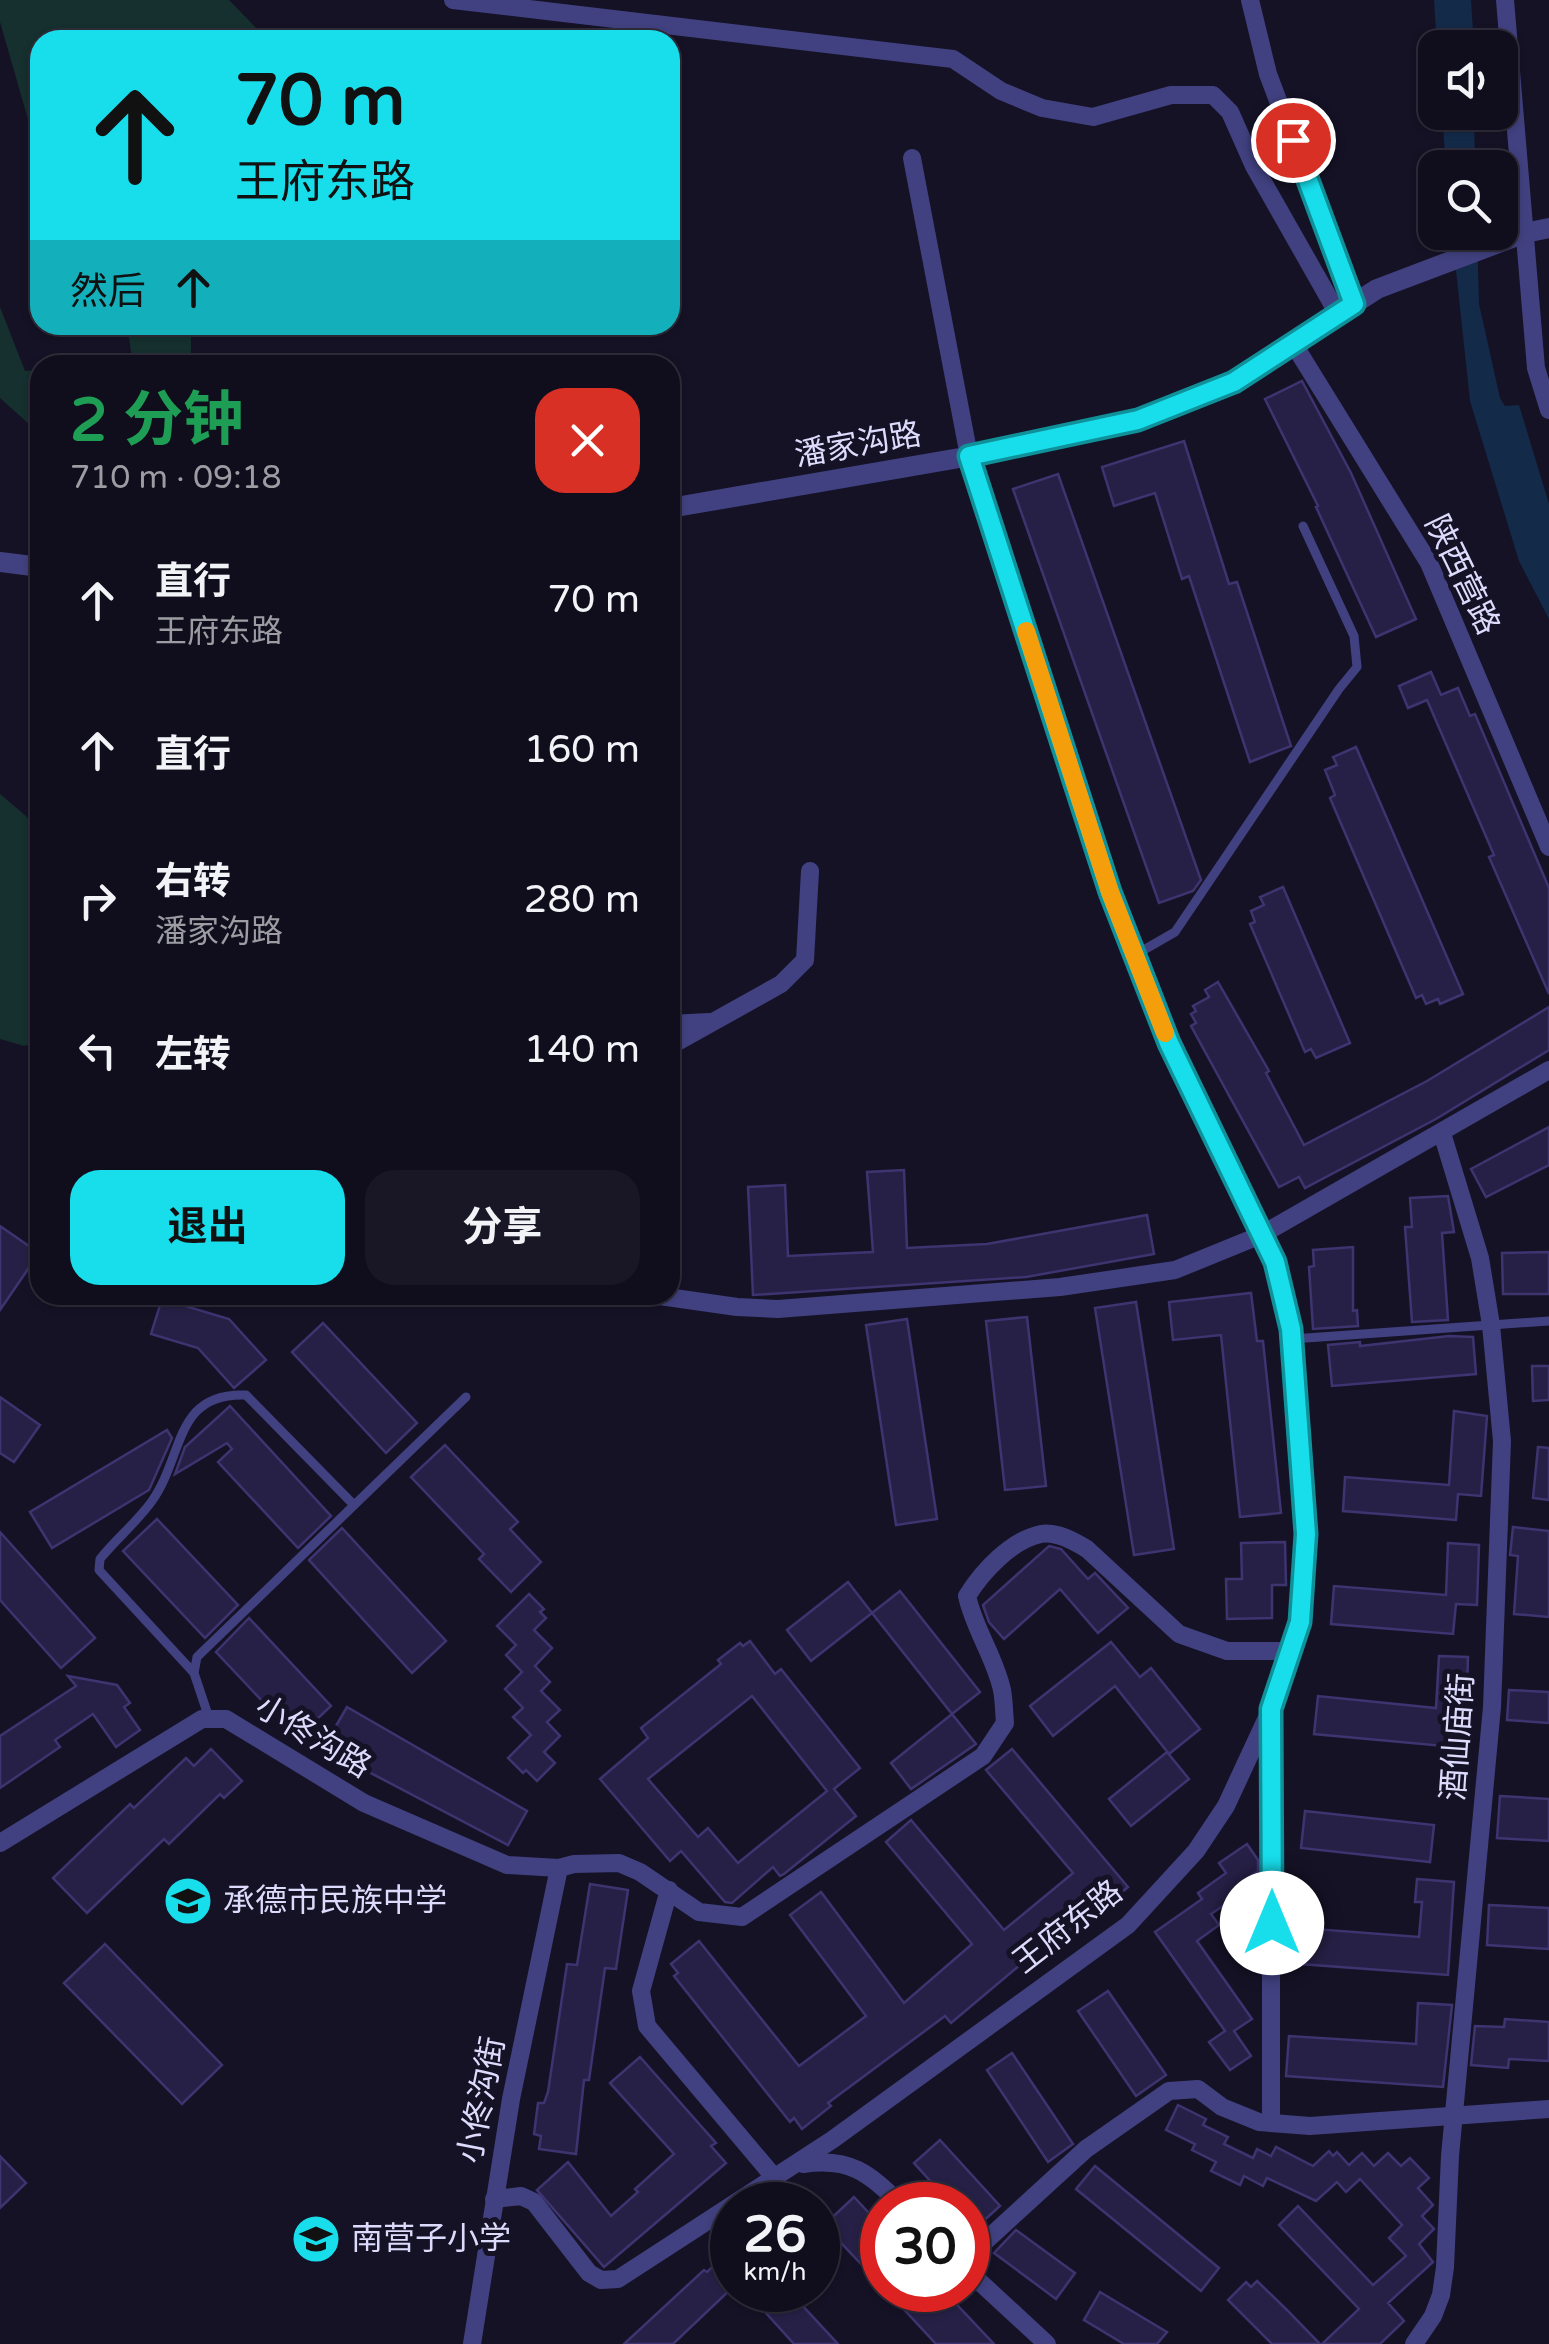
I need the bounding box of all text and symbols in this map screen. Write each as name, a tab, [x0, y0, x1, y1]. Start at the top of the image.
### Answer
map controls	[1418, 30, 1518, 250]
button: sound	[1418, 30, 1518, 130]
text: 70 m	[235, 60, 405, 144]
icon: ahead	[70, 70, 200, 200]
pin	[1251, 98, 1336, 183]
icon: arrive	[1266, 113, 1321, 168]
button: search	[1418, 150, 1518, 250]
text: 王府东路	[235, 156, 415, 210]
icon: ahead	[166, 260, 221, 315]
text: 然后	[70, 269, 146, 315]
text: 2 分钟	[70, 385, 243, 457]
button: close	[535, 388, 640, 493]
street label: 潘家沟路	[792, 415, 924, 475]
text: 710 m · 09:18	[70, 459, 282, 497]
street label: 陕西营路	[1417, 509, 1507, 641]
text: 直行	[155, 559, 231, 605]
icon: ahead	[70, 573, 125, 628]
text: 70 m	[548, 577, 640, 623]
text: 王府东路	[155, 613, 283, 651]
icon: ahead	[70, 723, 125, 778]
text: 160 m	[524, 727, 640, 773]
text: 直行	[155, 732, 231, 778]
text: 右转	[155, 859, 231, 905]
icon: right	[70, 873, 125, 928]
text: 280 m	[524, 877, 640, 923]
text: 潘家沟路	[155, 913, 283, 951]
icon: left	[70, 1023, 125, 1078]
text: 140 m	[524, 1027, 640, 1073]
text: 左转	[155, 1032, 231, 1078]
button: 退出	[70, 1170, 345, 1285]
button: 分享	[365, 1170, 640, 1285]
street label: 酒仙庙街	[1435, 1672, 1481, 1802]
street label: 小佟沟路	[248, 1688, 378, 1786]
position arrow	[1220, 1871, 1324, 1975]
street label: 王府东路	[1006, 1873, 1130, 1981]
school or university icon: 承德市民族中学	[162, 1875, 214, 1927]
place label: 承德市民族中学	[223, 1882, 447, 1920]
street label: 小佟沟街	[451, 2034, 513, 2166]
speed limit sign: 30	[860, 2182, 990, 2312]
text: 26	[744, 2205, 806, 2265]
school or university icon: 南营子小学	[290, 2213, 342, 2265]
place label: 南营子小学	[351, 2220, 511, 2258]
text: km/h	[744, 2257, 806, 2287]

